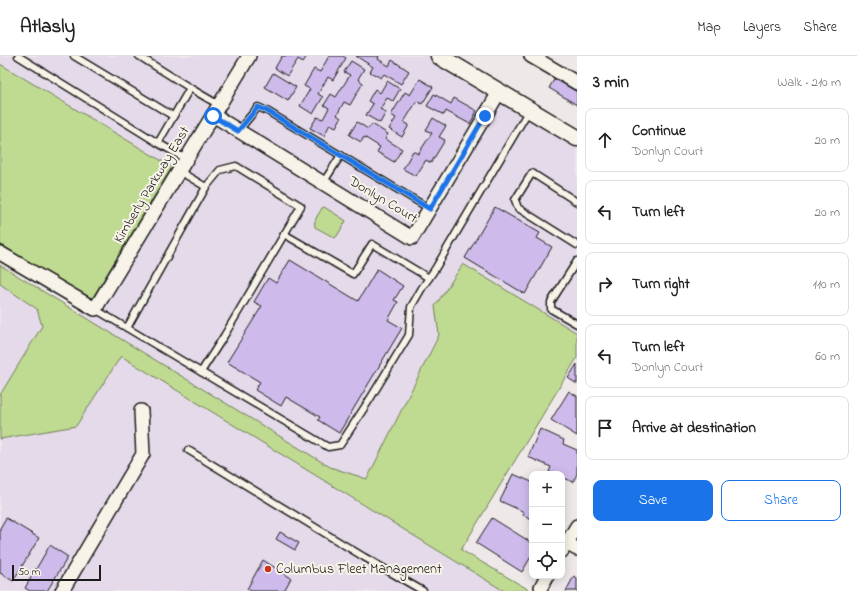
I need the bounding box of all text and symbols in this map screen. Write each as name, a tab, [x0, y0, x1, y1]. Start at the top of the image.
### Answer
text: Atlasly	[20, 14, 75, 41]
text: Map	[697, 17, 721, 38]
text: Layers	[743, 17, 781, 38]
text: Share	[803, 17, 837, 38]
text: 3 min	[593, 70, 629, 95]
text: Walk · 210 m	[777, 73, 841, 92]
route start	[204, 107, 222, 125]
route end	[476, 107, 494, 125]
text: Continue	[632, 120, 686, 142]
street label: Kimberly Parkway East	[109, 122, 196, 248]
icon: ahead	[594, 129, 616, 151]
text: 20 m	[815, 131, 840, 150]
text: Donlyn Court	[632, 142, 703, 161]
street label: Donlyn Court	[343, 171, 422, 230]
icon: left	[594, 201, 616, 223]
text: Turn left	[632, 201, 685, 223]
text: 20 m	[815, 203, 840, 222]
icon: right	[594, 273, 616, 295]
text: Turn right	[632, 273, 690, 295]
text: 110 m	[813, 275, 840, 294]
text: Turn left	[632, 336, 685, 358]
icon: left	[594, 345, 616, 367]
text: 60 m	[815, 347, 840, 366]
text: Donlyn Court	[632, 358, 703, 377]
icon: arrive	[594, 417, 616, 439]
text: Arrive at destination	[632, 417, 756, 439]
map controls	[529, 471, 565, 579]
button: +	[529, 471, 565, 507]
button: Save	[593, 480, 713, 521]
button: Share	[721, 480, 841, 521]
button: −	[529, 507, 565, 543]
button: locate	[529, 543, 565, 579]
place label: Columbus Fleet Management	[276, 559, 442, 581]
scale bar	[12, 563, 101, 582]
text: 50 m	[18, 564, 40, 580]
marker: Columbus Fleet Management	[263, 564, 273, 574]

